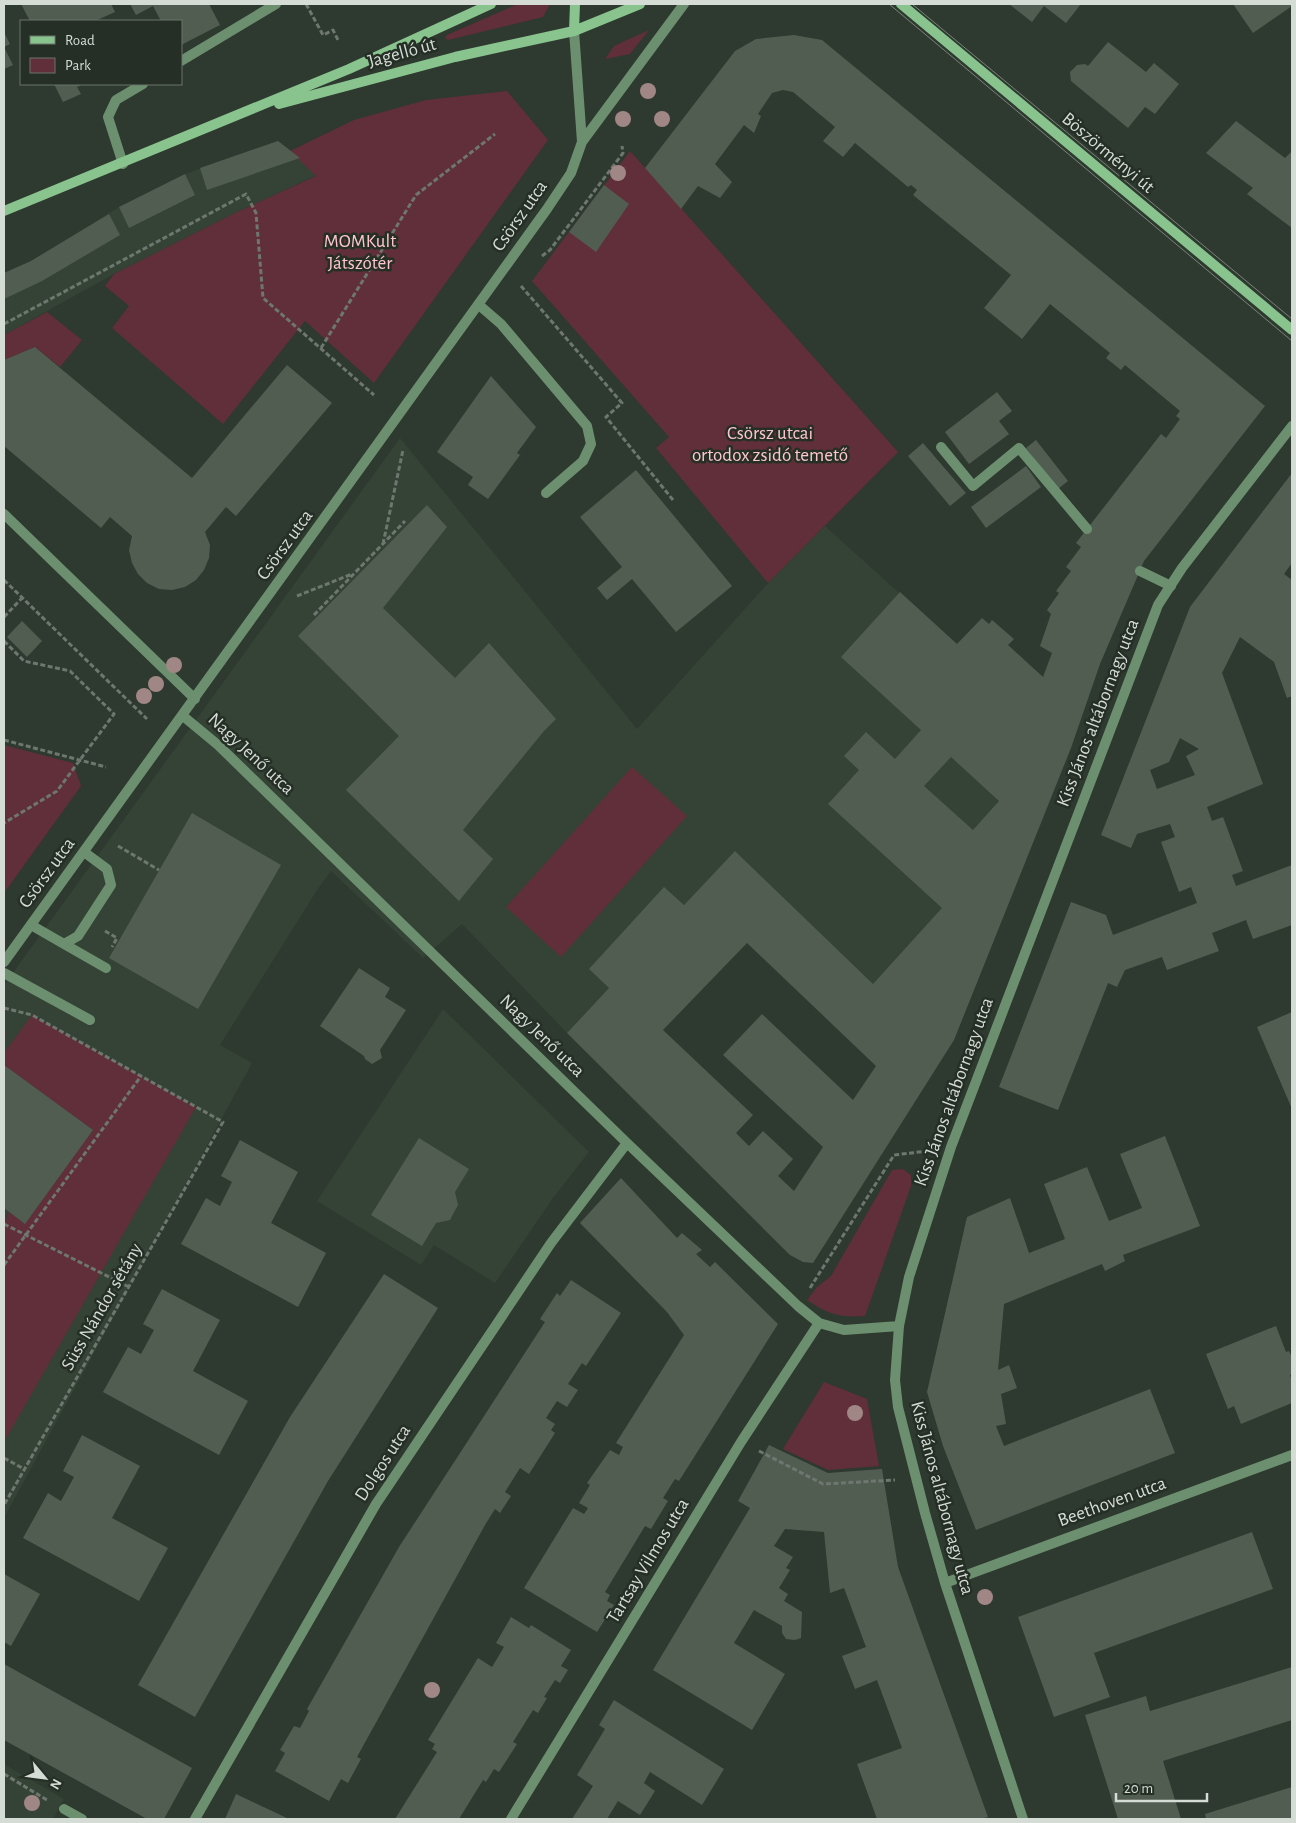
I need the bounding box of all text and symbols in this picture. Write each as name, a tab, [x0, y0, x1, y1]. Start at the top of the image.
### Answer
legend	[20, 20, 182, 85]
text: Road	[65, 33, 95, 48]
street label: Jagelló út	[366, 35, 438, 71]
text: Park	[65, 58, 91, 73]
street label: Böszörményi út	[1058, 109, 1158, 197]
street label: Csörsz utca	[489, 177, 551, 255]
park label: MOMKult Játszótér	[324, 232, 396, 273]
park label: Csörsz utcai ortodox zsidó temető	[692, 424, 848, 465]
street label: Csörsz utca	[253, 506, 317, 584]
street label: Kiss János altábornagy utca	[1053, 616, 1143, 809]
street label: Nagy Jenő utca	[204, 710, 298, 799]
street label: Csörsz utca	[15, 834, 79, 912]
street label: Nagy Jenő utca	[496, 991, 588, 1081]
street label: Kiss János altábornagy utca	[911, 995, 997, 1189]
street label: Süss Nándor sétány	[58, 1240, 146, 1374]
street label: Kiss János altábornagy utca	[907, 1399, 977, 1597]
street label: Dolgos utca	[351, 1421, 415, 1504]
street label: Beethoven utca	[1055, 1474, 1169, 1530]
street label: Tartsay Vilmos utca	[603, 1495, 693, 1627]
north arrow	[20, 1753, 70, 1803]
scale bar	[1116, 1770, 1207, 1802]
text: N	[47, 1776, 64, 1791]
text: 20 m	[1124, 1781, 1153, 1796]

